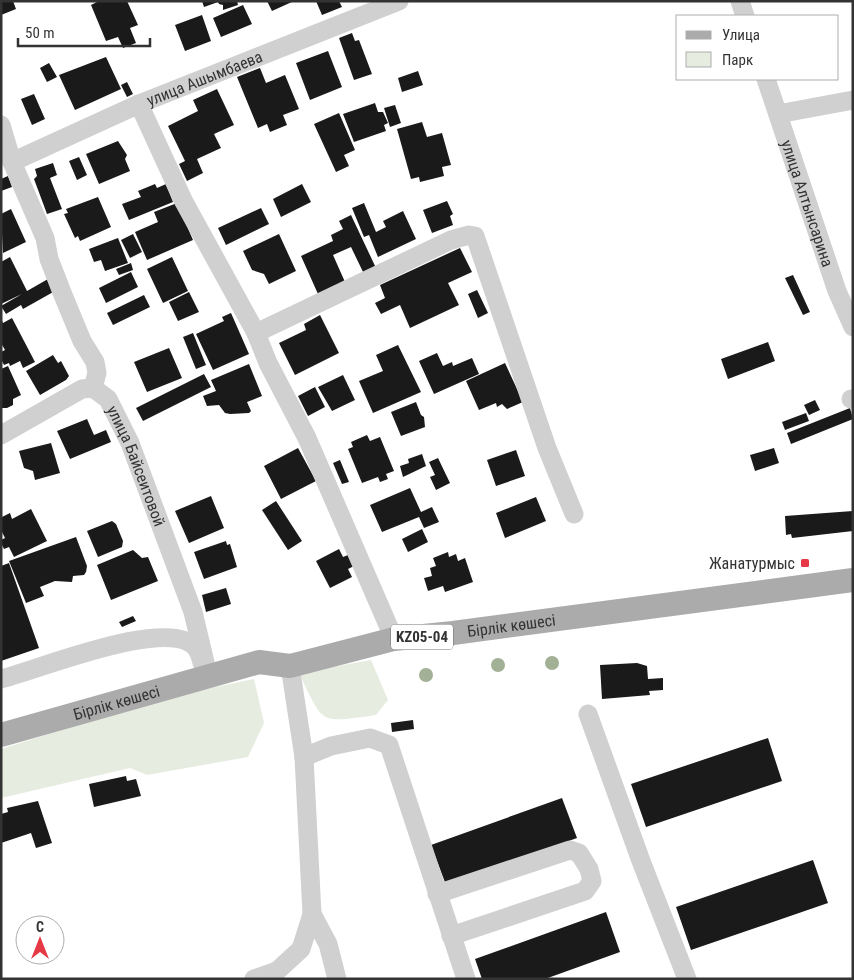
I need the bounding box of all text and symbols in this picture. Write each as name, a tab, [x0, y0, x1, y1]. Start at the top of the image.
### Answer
scale bar	[18, 15, 150, 47]
legend	[676, 15, 839, 80]
text: 50 m	[25, 24, 55, 42]
text: Улица	[722, 26, 760, 44]
street label: улица Ашымбаева	[144, 47, 265, 110]
text: Парк	[722, 51, 753, 69]
street label: улица Алтынсарина	[778, 137, 838, 269]
street label: улица Байсеитовой	[103, 402, 170, 529]
place label: Жанатурмыс	[709, 554, 795, 573]
marker: Жанатурмыс	[799, 557, 811, 569]
street label: Бірлік көшесі	[466, 610, 557, 641]
road number: KZ05-04	[391, 624, 453, 650]
street label: Бірлік көшесі	[71, 681, 162, 724]
north arrow	[15, 915, 65, 965]
text: С	[36, 919, 44, 935]

